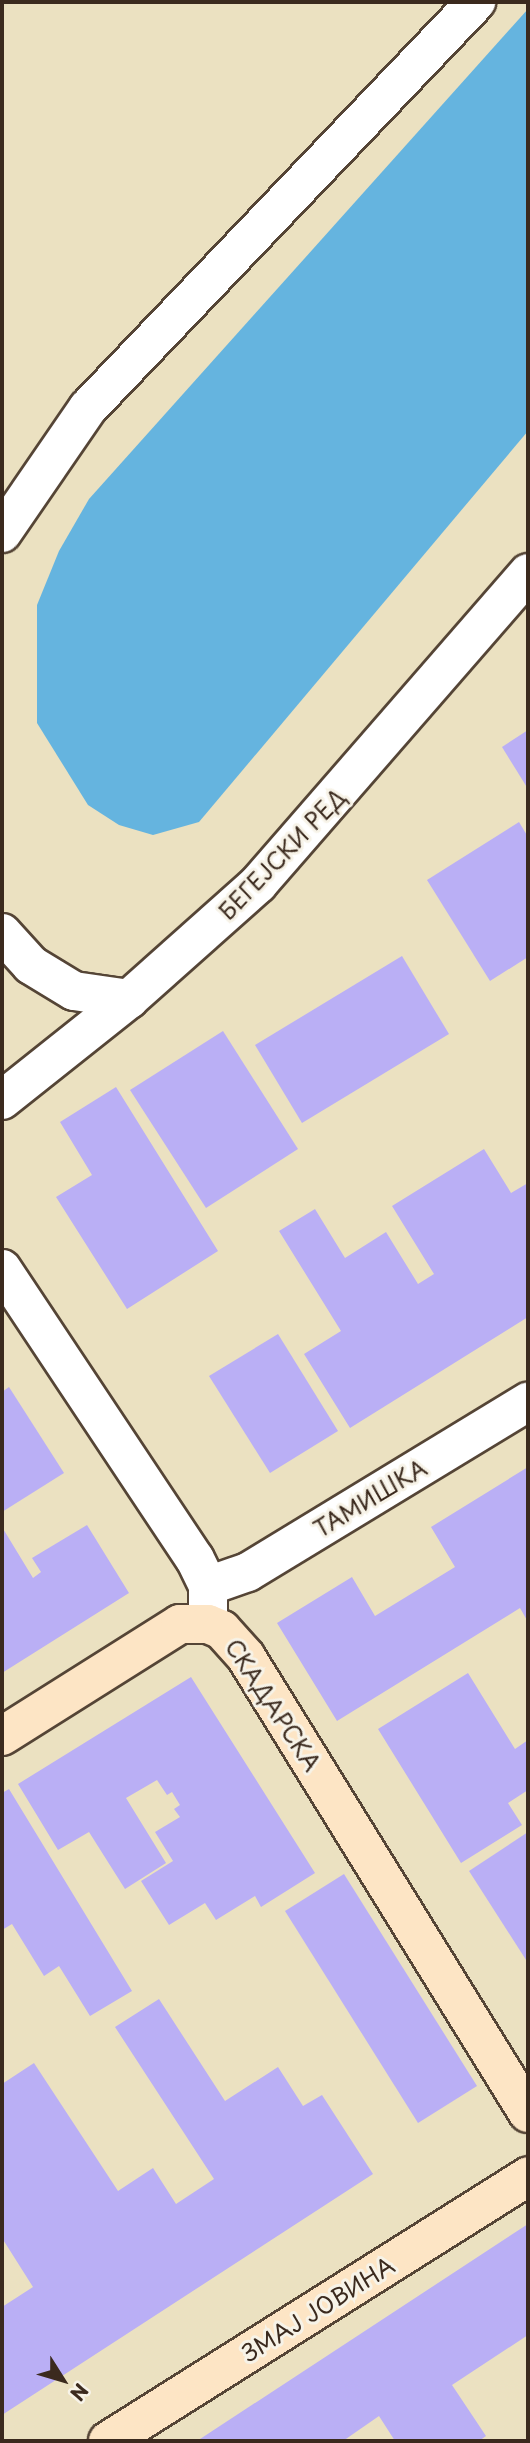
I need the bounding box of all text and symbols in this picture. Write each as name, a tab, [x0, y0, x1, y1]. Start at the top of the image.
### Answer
street label: БЕГЕЈСКИ РЕД	[213, 783, 351, 925]
street label: ТАМИШКА	[308, 1453, 432, 1543]
street label: СКАДАРСКА	[220, 1634, 326, 1776]
street label: ЗМАЈ ЈОВИНА	[236, 2251, 400, 2367]
north arrow	[28, 2345, 98, 2415]
text: N	[64, 2378, 95, 2407]

